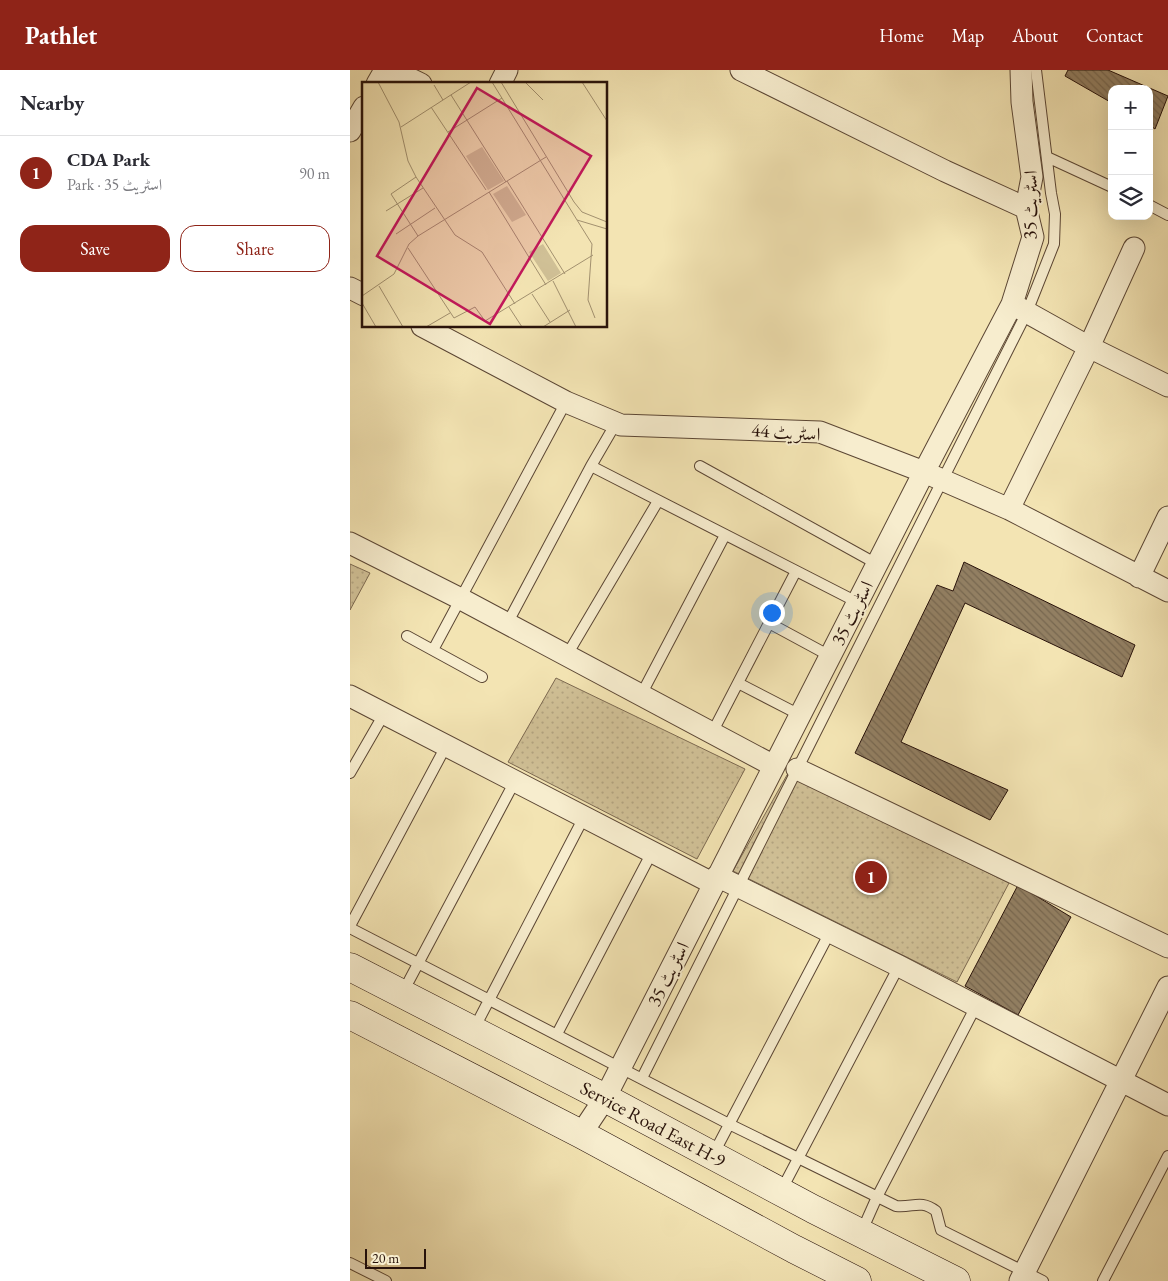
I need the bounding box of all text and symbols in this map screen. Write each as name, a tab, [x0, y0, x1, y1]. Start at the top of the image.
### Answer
text: Pathlet	[25, 20, 97, 51]
text: Home	[879, 24, 924, 47]
text: Map	[952, 24, 984, 47]
text: About	[1012, 24, 1058, 47]
text: Contact	[1086, 24, 1143, 47]
inset map	[362, 82, 608, 328]
map controls	[1108, 85, 1153, 220]
button: +	[1108, 85, 1153, 130]
text: Nearby	[20, 89, 84, 116]
button: −	[1108, 130, 1153, 175]
text: CDA Park	[67, 147, 150, 172]
text: 1	[32, 163, 40, 184]
text: 90 m	[299, 163, 330, 184]
street label: اسٹریٹ 35	[1017, 170, 1043, 240]
text: Park · اسٹریٹ 35	[67, 174, 162, 195]
button: layers	[1108, 175, 1153, 220]
button: Save	[20, 225, 170, 272]
button: Share	[180, 225, 330, 272]
street label: اسٹریٹ 44	[751, 417, 821, 447]
street label: اسٹریٹ 35	[825, 576, 879, 650]
your location	[759, 600, 785, 626]
pin: 1	[855, 858, 887, 896]
street label: اسٹریٹ 35	[641, 937, 695, 1011]
street label: Service Road East H-9	[576, 1075, 730, 1173]
scale bar	[365, 1246, 426, 1269]
text: 20 m	[372, 1249, 399, 1267]

